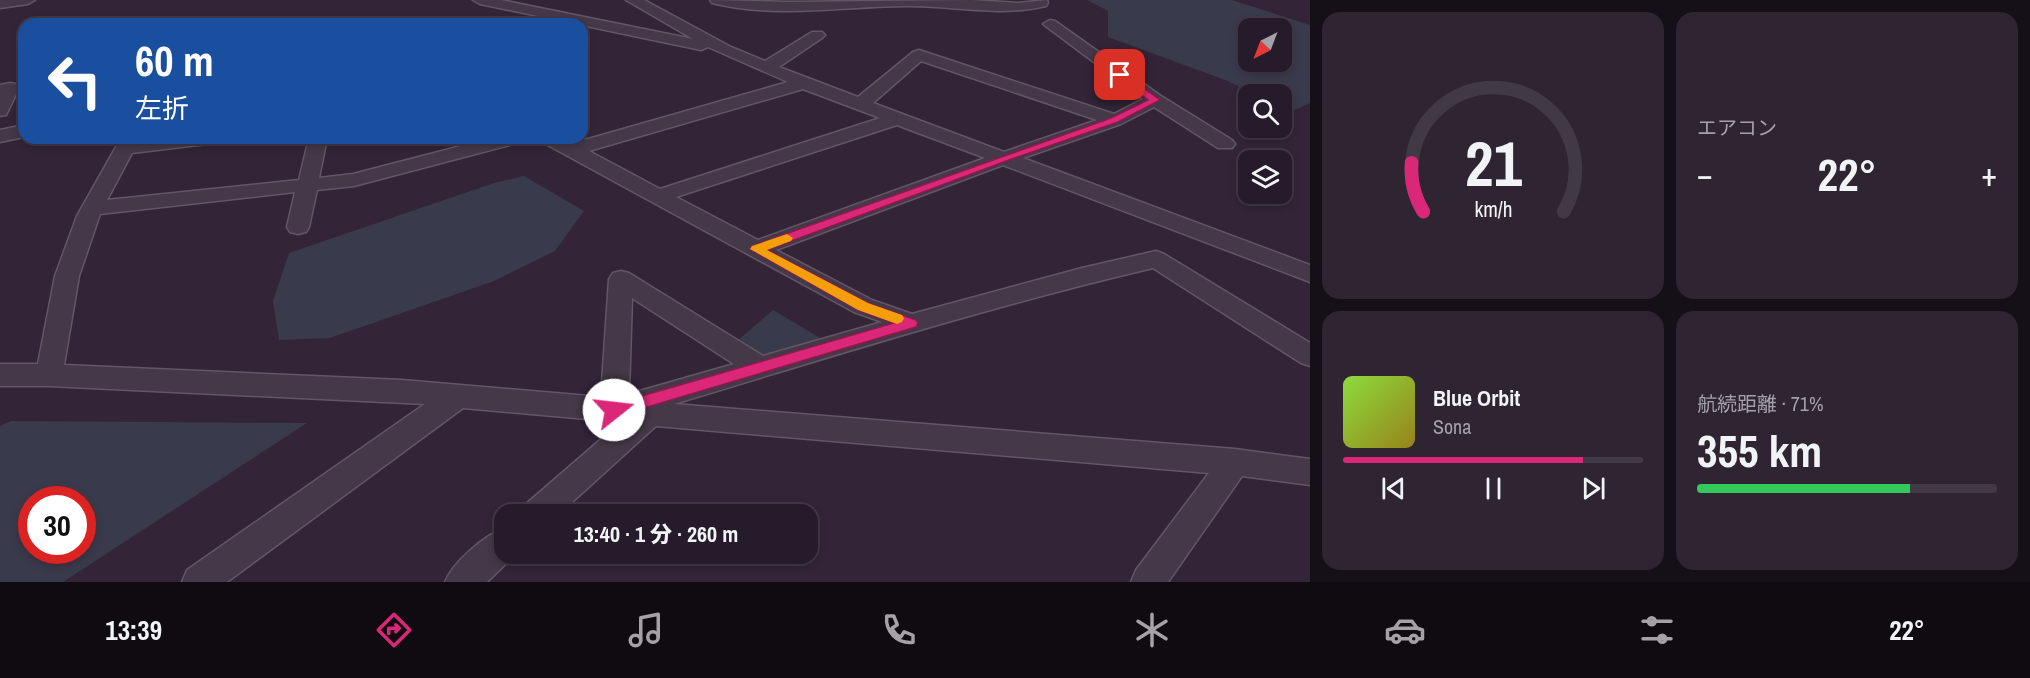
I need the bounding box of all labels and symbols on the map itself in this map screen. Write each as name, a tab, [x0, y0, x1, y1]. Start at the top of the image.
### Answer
north arrow	[1238, 18, 1292, 72]
pin	[1094, 49, 1145, 100]
position arrow	[582, 378, 646, 442]
speed limit sign: 30	[18, 486, 96, 564]

